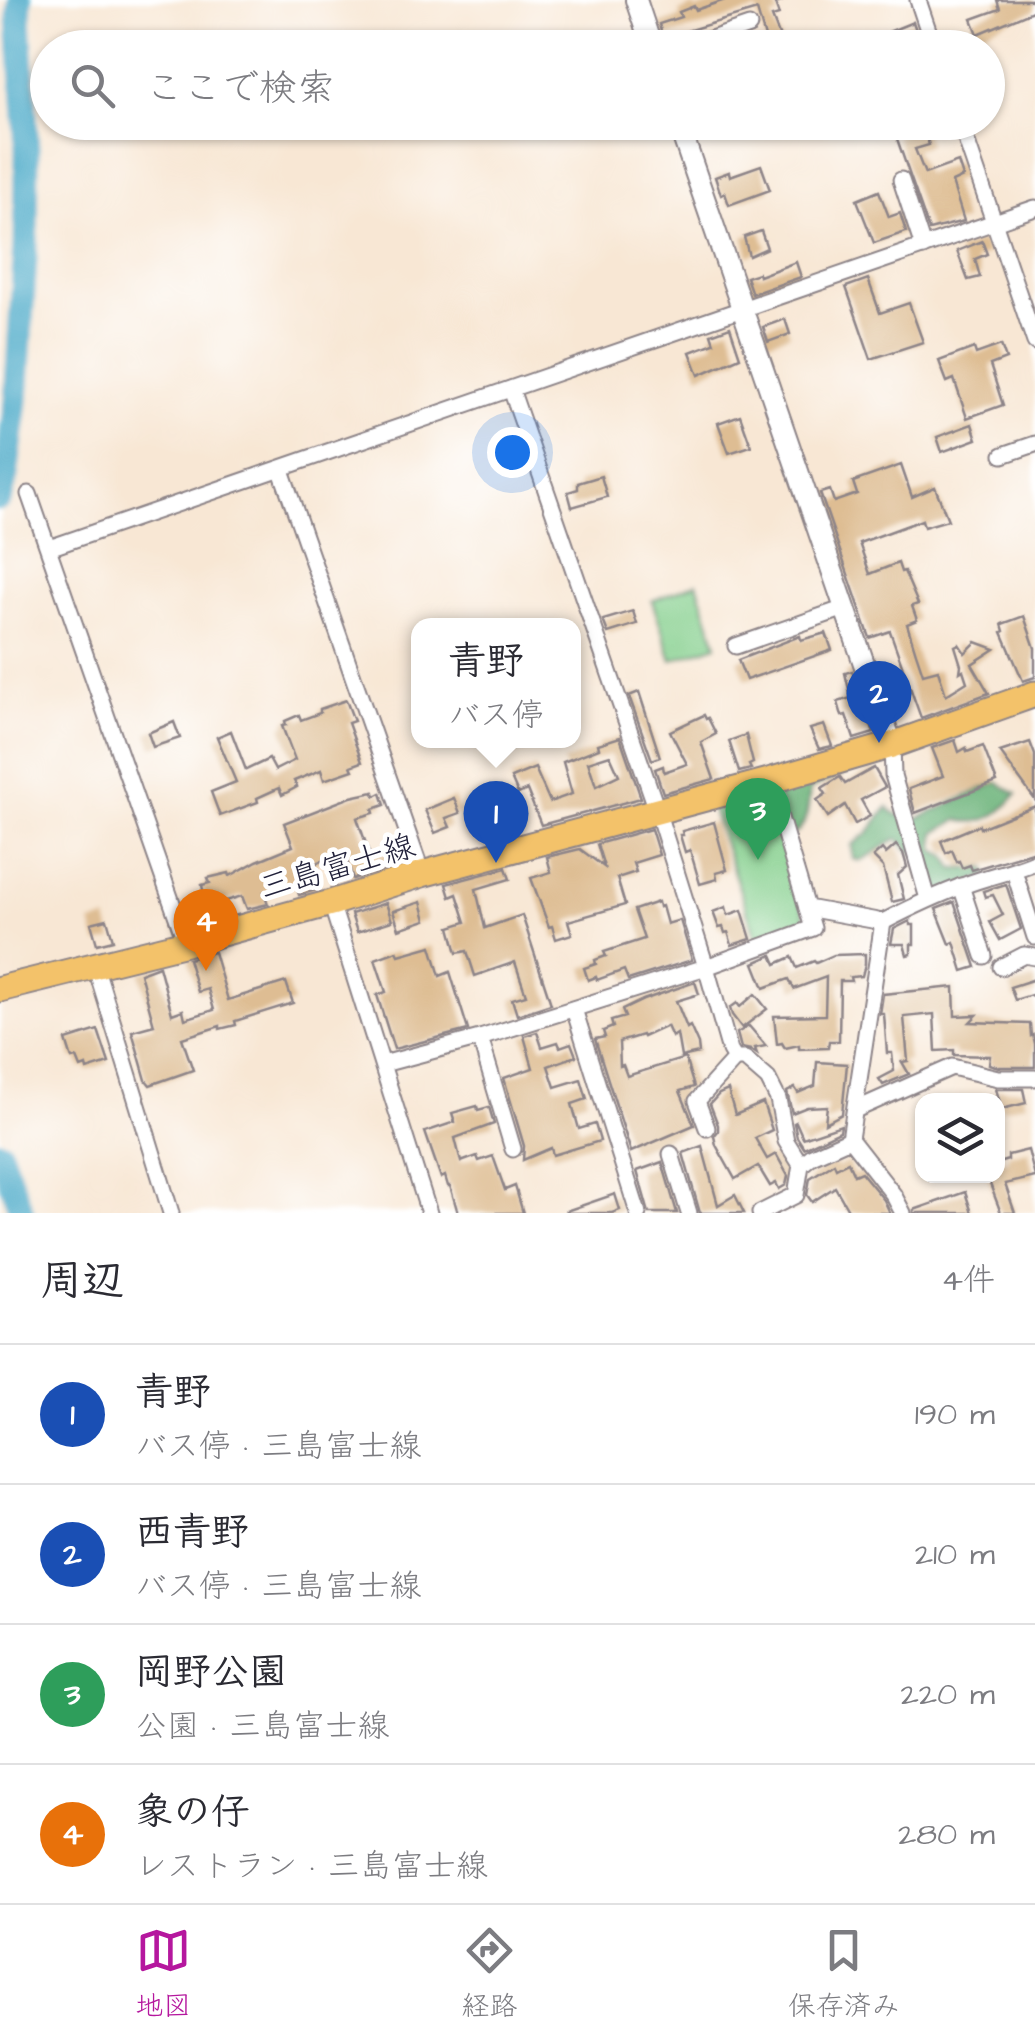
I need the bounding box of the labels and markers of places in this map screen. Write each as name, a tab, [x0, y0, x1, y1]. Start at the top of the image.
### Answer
pin: 2	[846, 660, 912, 743]
pin: 3	[726, 778, 790, 860]
pin: 1	[464, 780, 528, 863]
pin: 4	[174, 888, 238, 971]

